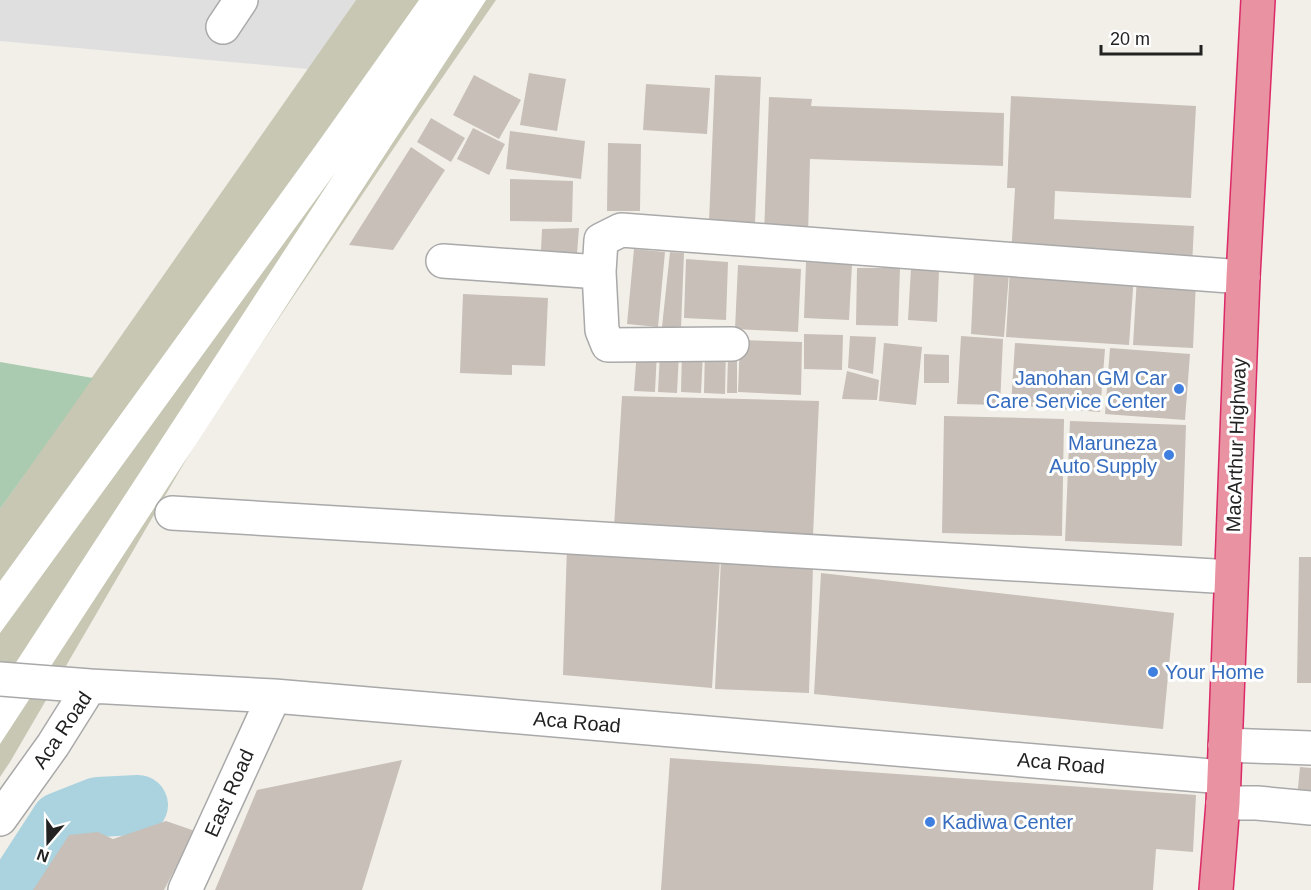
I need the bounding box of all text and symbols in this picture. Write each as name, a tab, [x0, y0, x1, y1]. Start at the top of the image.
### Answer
scale bar	[1101, 18, 1202, 56]
text: 20 m	[1110, 29, 1150, 49]
street label: MacArthur Highway	[1222, 357, 1250, 533]
place label: Janohan GM Car Care Service Center	[986, 367, 1167, 412]
marker: Janohan GM Car Care Service Center	[1172, 382, 1186, 396]
place label: Maruneza Auto Supply	[1049, 432, 1158, 477]
marker: Maruneza Auto Supply	[1162, 448, 1176, 462]
place label: Your Home	[1165, 661, 1264, 683]
marker: Your Home	[1146, 665, 1160, 679]
street label: Aca Road	[28, 687, 96, 773]
street label: Aca Road	[532, 707, 622, 737]
street label: East Road	[200, 746, 258, 840]
street label: Aca Road	[1016, 748, 1106, 778]
place label: Kadiwa Center	[942, 811, 1074, 833]
north arrow	[18, 812, 78, 872]
marker: Kadiwa Center	[923, 815, 937, 829]
text: N	[35, 846, 51, 866]

